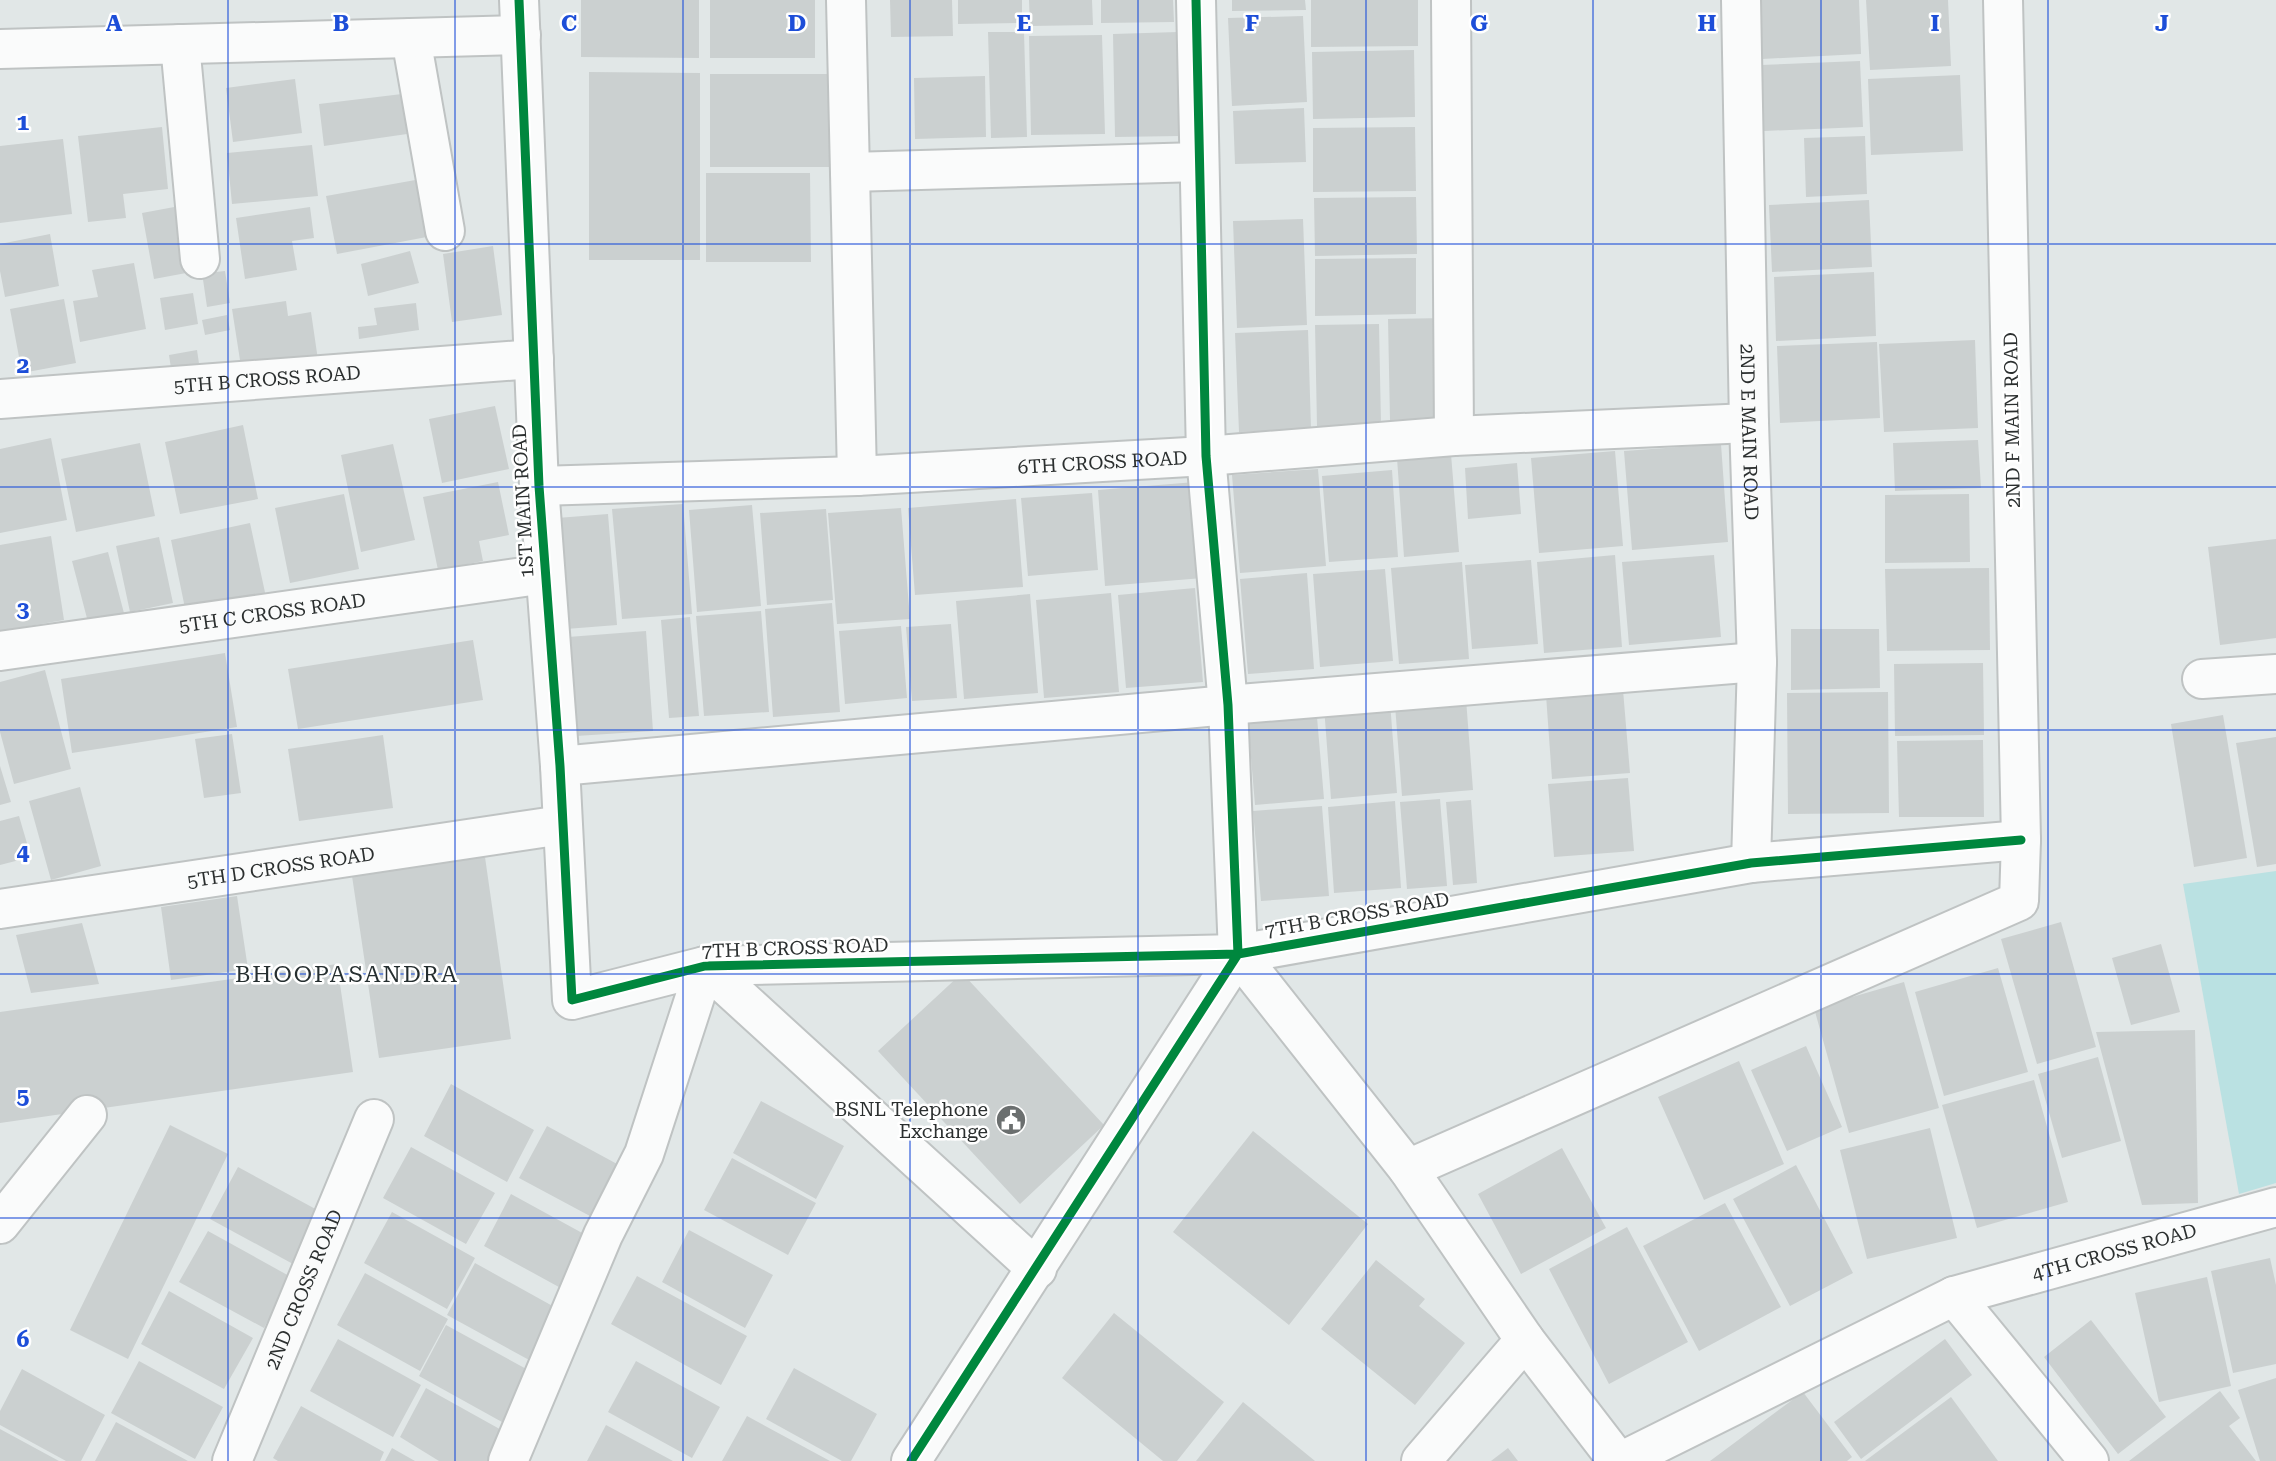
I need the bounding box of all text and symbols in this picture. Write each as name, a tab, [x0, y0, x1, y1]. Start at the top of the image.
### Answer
text: A	[106, 10, 123, 37]
text: B	[333, 10, 349, 37]
text: C	[561, 10, 577, 37]
text: D	[788, 10, 806, 37]
text: E	[1017, 10, 1031, 37]
text: F	[1245, 10, 1259, 37]
text: G	[1470, 10, 1488, 37]
text: H	[1698, 10, 1717, 37]
text: I	[1930, 10, 1940, 37]
text: J	[2155, 10, 2169, 37]
text: 1	[17, 109, 30, 136]
street label: 2ND F MAIN ROAD	[1999, 332, 2025, 508]
street label: 2ND E MAIN ROAD	[1736, 343, 1764, 521]
text: 2	[17, 352, 29, 379]
street label: 5TH B CROSS ROAD	[173, 361, 362, 397]
street label: 1ST MAIN ROAD	[507, 423, 539, 579]
street label: 6TH CROSS ROAD	[1017, 446, 1188, 478]
street label: 5TH C CROSS ROAD	[178, 588, 367, 637]
text: 3	[17, 596, 30, 623]
text: 4	[17, 839, 30, 866]
street label: 5TH D CROSS ROAD	[186, 842, 376, 892]
street label: 7TH B CROSS ROAD	[1263, 887, 1451, 943]
street label: 7TH B CROSS ROAD	[701, 933, 889, 963]
district label: BHOOPASANDRA	[235, 961, 459, 988]
text: 5	[17, 1083, 30, 1110]
place label: BSNL Telephone Exchange	[835, 1098, 988, 1143]
public building icon: BSNL Telephone Exchange	[994, 1103, 1028, 1137]
street label: 2ND CROSS ROAD	[260, 1206, 347, 1373]
street label: 4TH CROSS ROAD	[2029, 1218, 2199, 1285]
text: 6	[17, 1326, 30, 1353]

